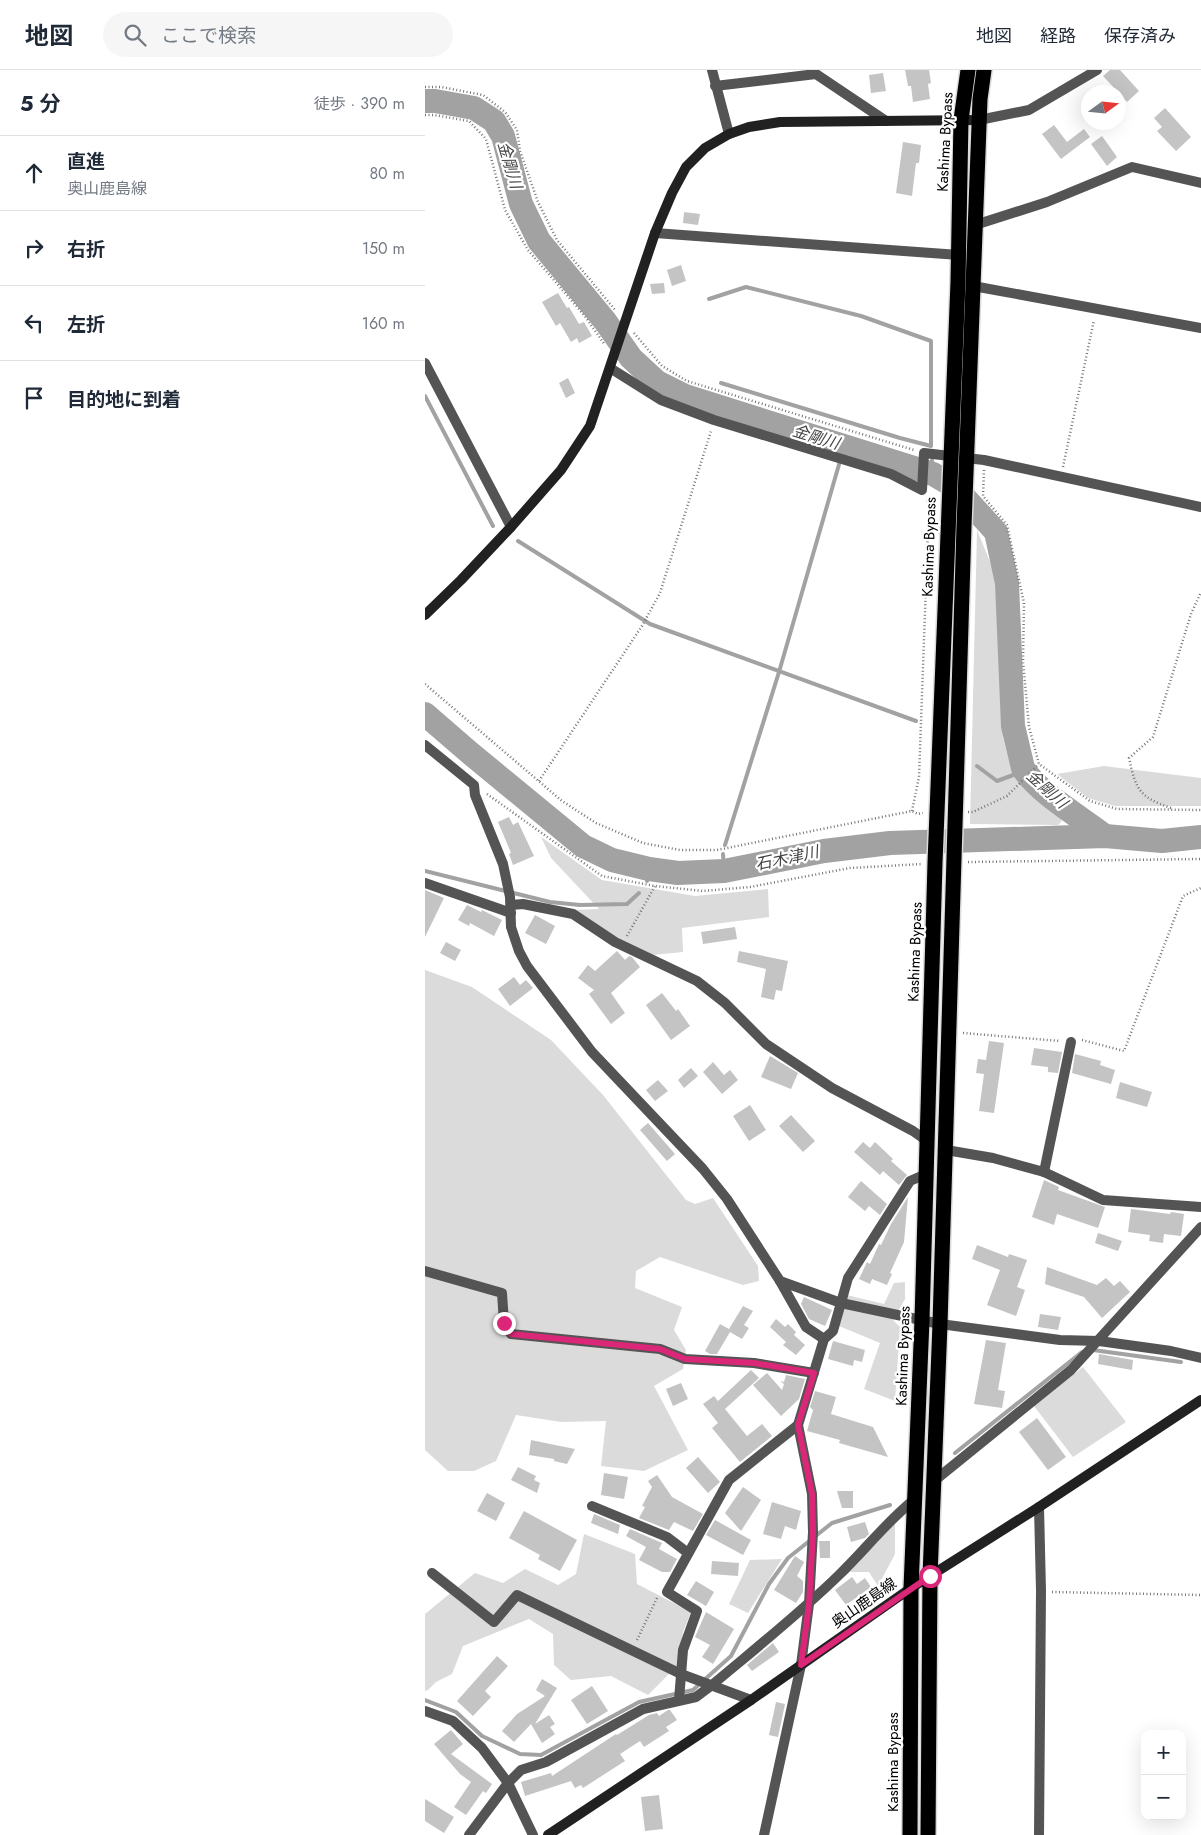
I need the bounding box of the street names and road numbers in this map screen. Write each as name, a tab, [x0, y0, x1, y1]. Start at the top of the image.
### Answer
street label: Kashima Bypass	[931, 92, 959, 192]
street label: Kashima Bypass	[916, 497, 942, 597]
street label: Kashima Bypass	[902, 902, 928, 1002]
street label: Kashima Bypass	[890, 1306, 916, 1406]
street label: 奥山鹿島線	[827, 1572, 901, 1634]
street label: Kashima Bypass	[882, 1712, 904, 1812]

